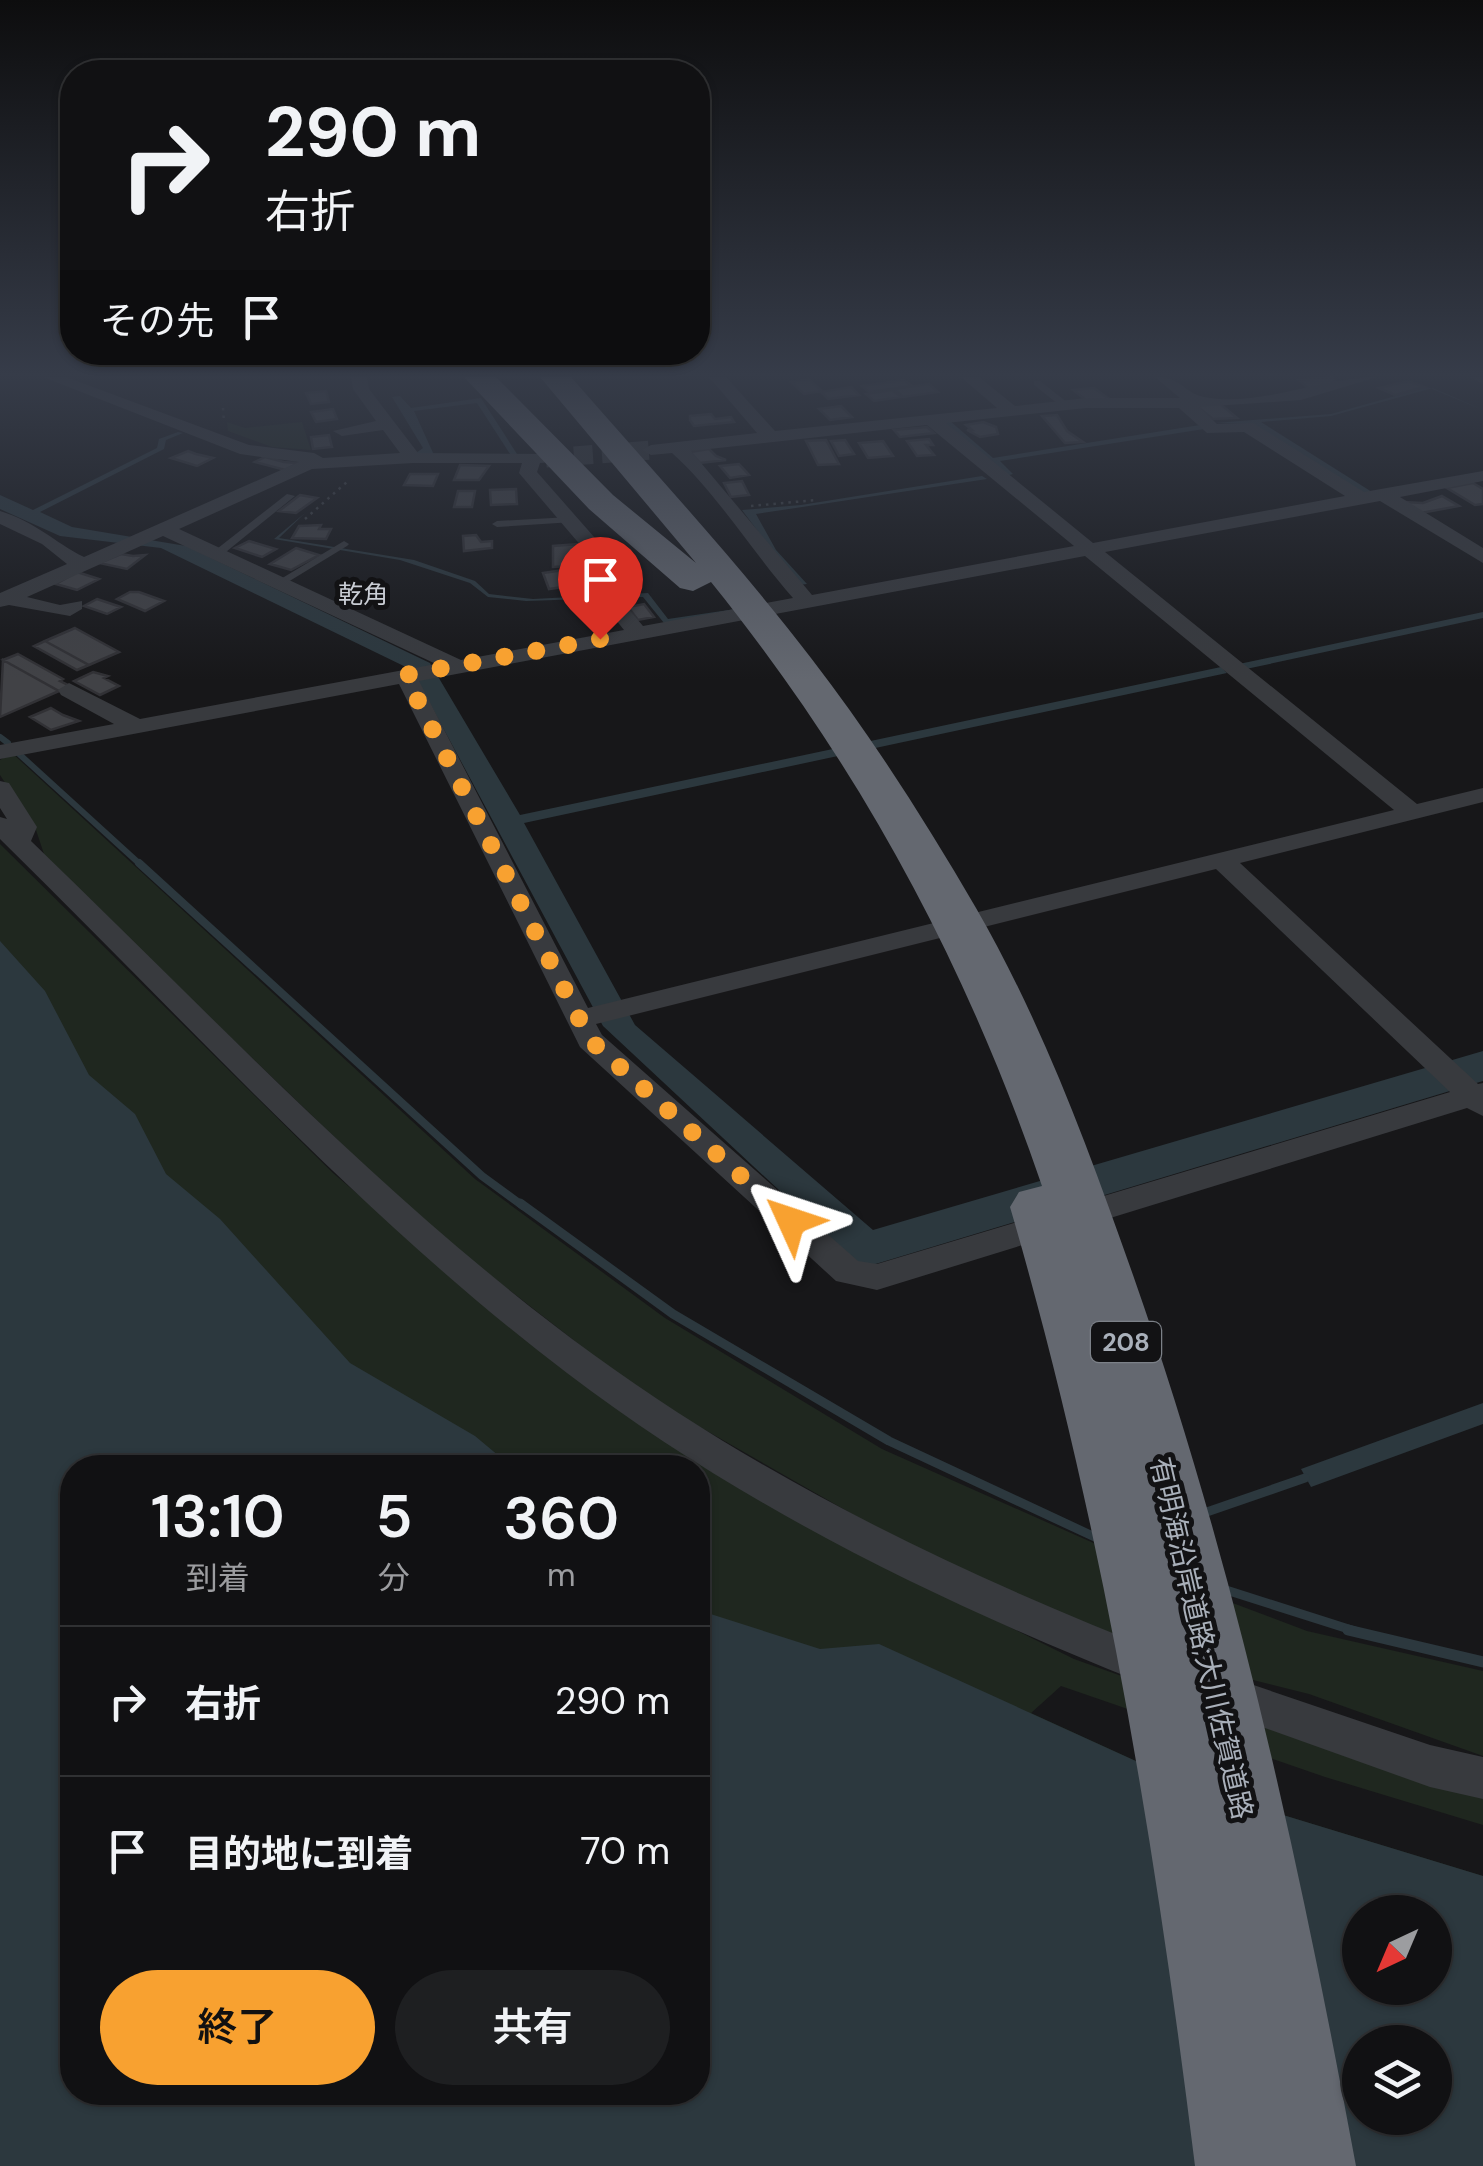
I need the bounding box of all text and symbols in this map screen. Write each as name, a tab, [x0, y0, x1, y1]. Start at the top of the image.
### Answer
text: 290 m	[265, 87, 481, 178]
icon: right	[100, 100, 230, 230]
text: 右折	[265, 182, 355, 241]
icon: arrive	[234, 290, 289, 345]
text: その先	[100, 296, 214, 346]
pin	[558, 537, 643, 640]
icon: arrive	[573, 552, 628, 607]
district label: 乾角	[338, 578, 388, 611]
position arrow	[739, 1169, 843, 1273]
road number: 208	[1091, 1322, 1161, 1362]
street label: 有明海沿岸道路;大川佐賀道路	[1142, 1454, 1261, 1823]
text: 13:10	[151, 1477, 285, 1556]
text: 5	[375, 1477, 413, 1556]
text: 360	[503, 1479, 619, 1558]
text: m	[547, 1554, 576, 1596]
text: 到着	[186, 1557, 250, 1599]
text: 分	[378, 1557, 410, 1599]
icon: right	[100, 1674, 155, 1729]
text: 290 m	[555, 1676, 670, 1726]
text: 右折	[185, 1679, 261, 1729]
icon: arrive	[100, 1824, 155, 1879]
text: 70 m	[580, 1826, 670, 1876]
text: 目的地に到着	[185, 1829, 413, 1879]
north arrow	[1342, 1895, 1452, 2005]
map controls	[1342, 1895, 1452, 2135]
button: 終了	[100, 1970, 375, 2085]
button: 共有	[395, 1970, 670, 2085]
button: layers	[1342, 2025, 1452, 2135]

